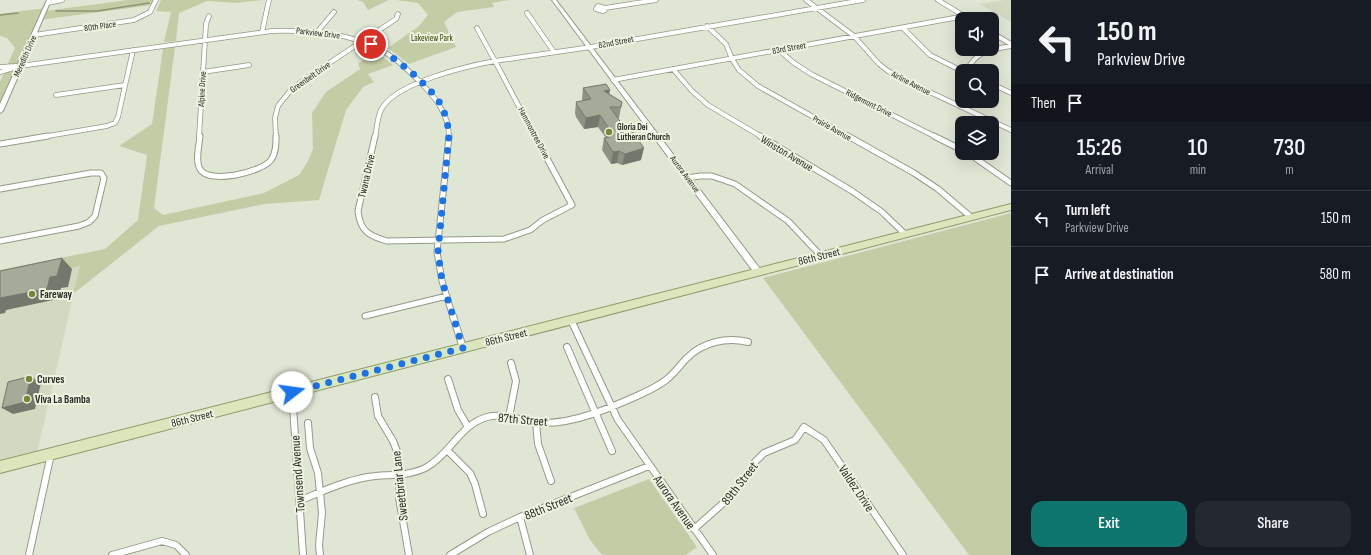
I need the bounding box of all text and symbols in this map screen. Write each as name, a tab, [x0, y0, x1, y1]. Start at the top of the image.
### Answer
map controls	[955, 12, 999, 160]
button: sound	[955, 12, 999, 56]
text: 150 m	[1097, 15, 1157, 48]
icon: left	[1031, 16, 1083, 68]
street label: 80th Place	[83, 19, 117, 34]
street label: Parkview Drive	[295, 25, 341, 42]
pin	[354, 27, 388, 61]
street label: Meredith Drive	[11, 33, 40, 79]
icon: arrive	[360, 33, 382, 55]
park label: Lakeview Park	[411, 33, 454, 44]
street label: 82nd Street	[597, 34, 635, 51]
street label: 83rd Street	[771, 40, 807, 57]
text: Parkview Drive	[1097, 49, 1185, 70]
street label: Greenbelt Drive	[288, 59, 333, 95]
button: search	[955, 64, 999, 108]
street label: Airline Avenue	[888, 68, 933, 98]
street label: Alpine Drive	[196, 71, 209, 108]
street label: Ridgemont Drive	[844, 87, 894, 120]
icon: arrive	[1064, 92, 1086, 114]
text: Then	[1031, 94, 1056, 113]
street label: Hammontree Drive	[515, 106, 552, 161]
street label: Prairie Avenue	[810, 113, 853, 144]
button: layers	[955, 116, 999, 160]
place label: Gloria Dei Lutheran Church	[617, 122, 670, 143]
marker: Gloria Dei Lutheran Church	[604, 127, 614, 137]
street label: Winston Avenue	[758, 133, 815, 174]
text: 15:26	[1077, 133, 1122, 162]
text: 10	[1188, 133, 1208, 162]
text: 730	[1274, 133, 1305, 162]
street label: Twana Drive	[355, 153, 378, 199]
street label: Aurora Avenue	[667, 153, 702, 195]
text: Arrival	[1085, 162, 1113, 178]
text: min	[1190, 162, 1206, 178]
text: m	[1285, 162, 1294, 178]
text: Turn left	[1065, 201, 1110, 220]
icon: left	[1031, 208, 1053, 230]
text: 150 m	[1321, 209, 1351, 228]
text: Parkview Drive	[1065, 220, 1129, 236]
street label: 86th Street	[797, 245, 842, 268]
icon: arrive	[1031, 264, 1053, 286]
text: Arrive at destination	[1065, 265, 1174, 284]
text: 580 m	[1320, 265, 1351, 284]
place label: Fareway	[40, 288, 73, 301]
marker: Fareway	[27, 289, 37, 299]
street label: 86th Street	[484, 326, 529, 349]
position arrow	[271, 371, 313, 413]
place label: Curves	[37, 373, 64, 386]
marker: Curves	[24, 374, 34, 384]
place label: Viva La Bamba	[35, 393, 91, 406]
marker: Viva La Bamba	[22, 394, 32, 404]
street label: 86th Street	[170, 407, 215, 430]
street label: 87th Street	[497, 410, 549, 430]
street label: Townsend Avenue	[287, 435, 309, 513]
street label: Sweetbriar Lane	[388, 450, 412, 522]
street label: 89th Street	[718, 459, 762, 508]
street label: Valdez Drive	[835, 462, 878, 515]
street label: Aurora Avenue	[649, 472, 699, 533]
street label: 88th Street	[522, 490, 575, 524]
button: Exit	[1031, 501, 1187, 547]
button: Share	[1195, 501, 1351, 547]

